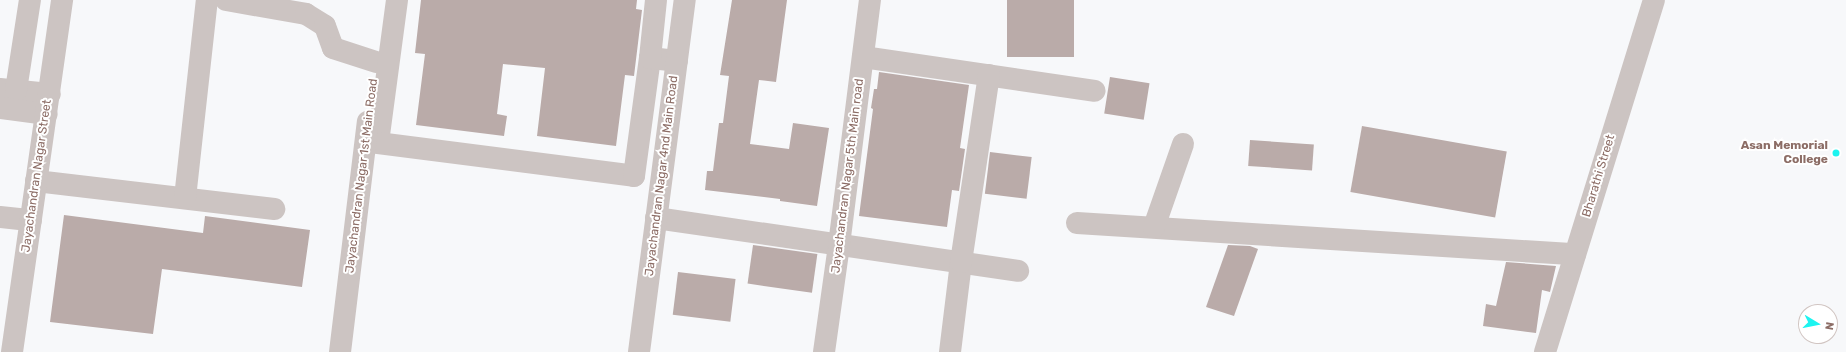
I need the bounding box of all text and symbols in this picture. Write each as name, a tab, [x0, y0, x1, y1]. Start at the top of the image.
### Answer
street label: Jayachandran Nagar 4nd Main Road	[643, 75, 681, 277]
street label: Jayachandran Nagar 1st Main Road	[343, 78, 381, 274]
street label: Jayachandran Nagar 5th Main road	[829, 78, 867, 274]
street label: Jayachandran Nagar Street	[19, 99, 55, 253]
street label: Bharathi Street	[1580, 133, 1618, 219]
place label: Asan Memorial College	[1741, 139, 1828, 167]
marker: Asan Memorial College	[1831, 148, 1841, 158]
north arrow	[1798, 304, 1838, 344]
text: N	[1822, 321, 1836, 331]

